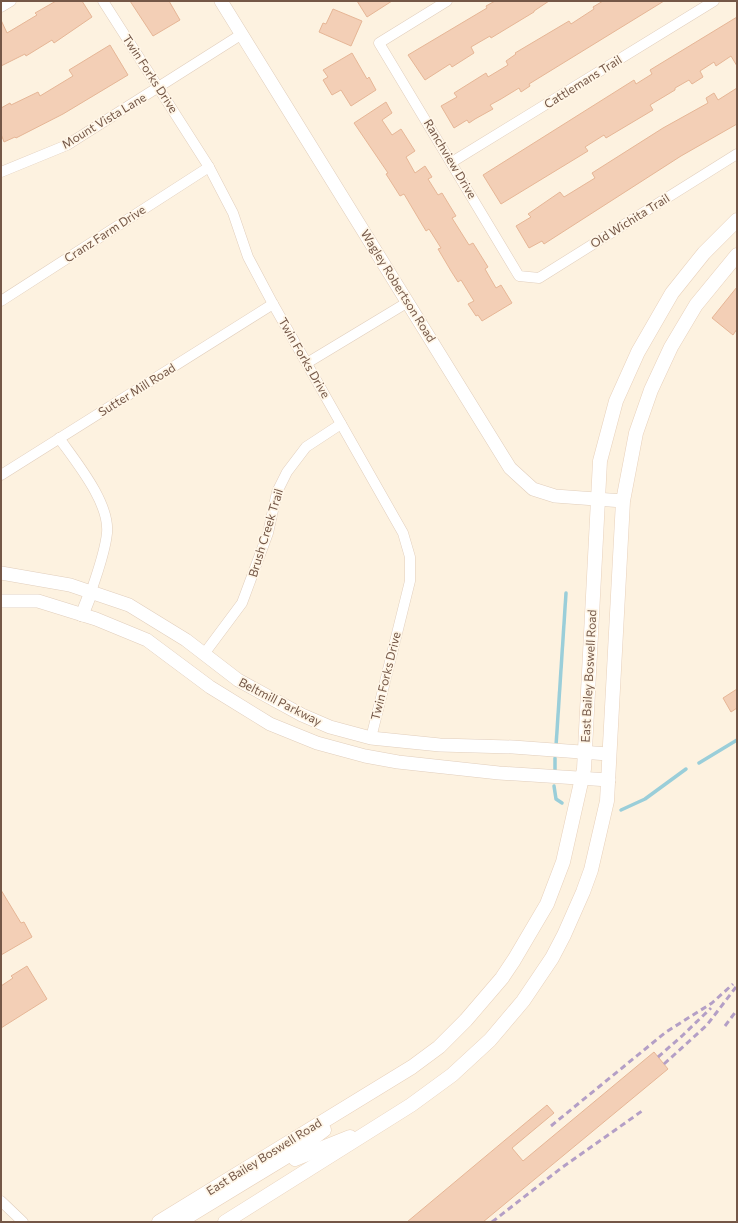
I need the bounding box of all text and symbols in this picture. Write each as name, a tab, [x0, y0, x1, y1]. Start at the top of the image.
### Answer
street label: Twin Forks Drive	[120, 32, 181, 115]
street label: Cattlemans Trail	[541, 52, 624, 111]
street label: Mount Vista Lane	[59, 89, 148, 151]
street label: Ranchview Drive	[422, 116, 480, 201]
street label: Old Wichita Trail	[587, 190, 672, 250]
street label: Cranz Farm Drive	[61, 202, 148, 265]
street label: Wagley Robertson Road	[358, 227, 439, 344]
street label: Twin Forks Drive	[276, 315, 334, 400]
street label: Sutter Mill Road	[95, 360, 178, 418]
street label: Brush Creek Trail	[245, 487, 285, 579]
street label: East Bailey Boswell Road	[578, 609, 598, 743]
street label: Twin Forks Drive	[367, 630, 403, 721]
street label: Beltmill Parkway	[237, 674, 324, 728]
street label: East Bailey Boswell Road	[203, 1115, 324, 1197]

